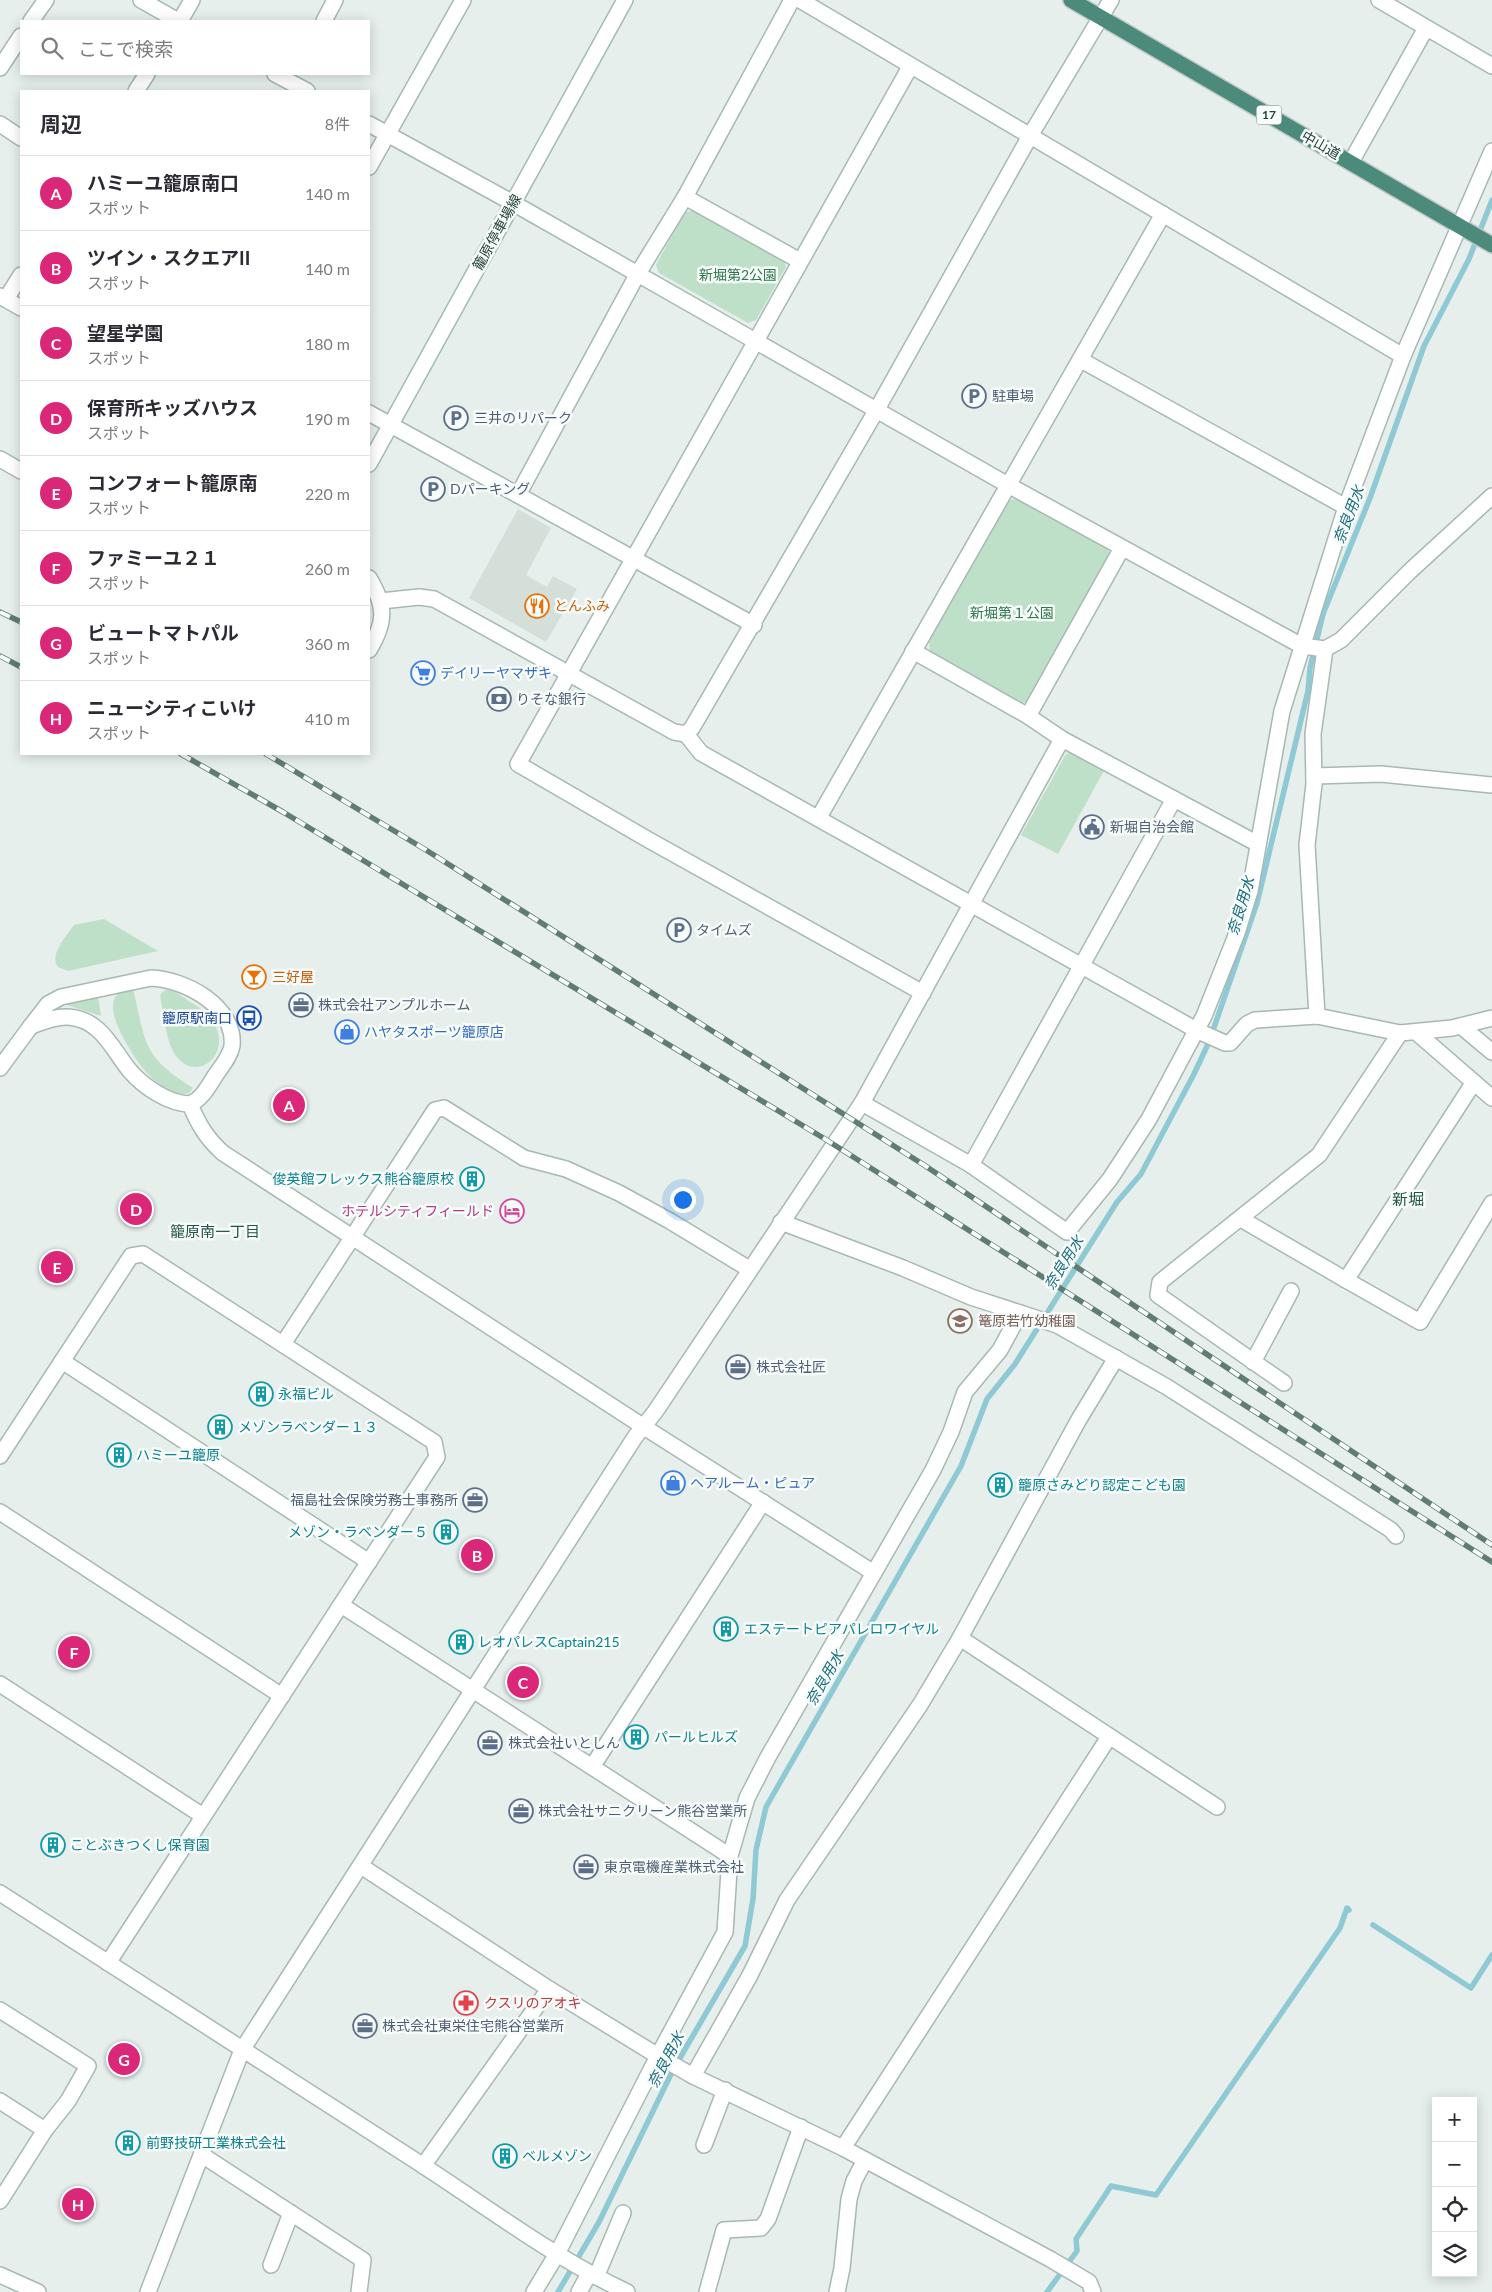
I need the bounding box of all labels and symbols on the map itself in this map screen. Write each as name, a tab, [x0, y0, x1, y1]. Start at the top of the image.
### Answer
road number: 17	[1256, 106, 1282, 124]
street label: 中山道	[1299, 127, 1344, 162]
street label: 籠原停車場線	[469, 191, 524, 273]
park label: 新堀第2公園	[699, 266, 777, 283]
parking icon: 駐車場	[961, 383, 987, 409]
place label: 駐車場	[992, 387, 1034, 404]
parking icon: 三井のリパーク	[443, 405, 469, 431]
place label: 三井のリパーク	[474, 409, 572, 426]
parking icon: Dパーキング	[420, 476, 446, 502]
place label: Dパーキング	[450, 480, 530, 497]
water label: 奈良用水	[1329, 482, 1368, 546]
restaurant icon: とんふみ	[524, 593, 550, 619]
place label: とんふみ	[554, 597, 610, 614]
park label: 新堀第１公園	[970, 604, 1054, 621]
supermarket icon: デイリーヤマザキ	[410, 660, 436, 686]
place label: デイリーヤマザキ	[440, 664, 552, 681]
bank icon: りそな銀行	[486, 686, 512, 712]
place label: りそな銀行	[516, 690, 586, 707]
public building icon: 新堀自治会館	[1079, 814, 1105, 840]
place label: 新堀自治会館	[1110, 818, 1194, 835]
water label: 奈良用水	[1223, 872, 1258, 937]
parking icon: タイムズ	[666, 917, 692, 943]
place label: タイムズ	[696, 921, 752, 938]
bar icon: 三好屋	[241, 964, 267, 990]
place label: 三好屋	[272, 968, 314, 985]
office icon: 株式会社アンプルホーム	[288, 992, 314, 1018]
place label: 株式会社アンプルホーム	[318, 996, 471, 1013]
bus stop icon: 籠原駅南口	[236, 1005, 262, 1031]
place label: 籠原駅南口	[162, 1009, 232, 1026]
shop icon: ハヤタスポーツ籠原店	[334, 1019, 360, 1045]
place label: ハヤタスポーツ籠原店	[364, 1023, 504, 1040]
pin: A	[273, 1086, 305, 1124]
building icon: 俊英館フレックス熊谷籠原校	[459, 1166, 485, 1192]
place label: 俊英館フレックス熊谷籠原校	[272, 1170, 454, 1187]
your location	[670, 1187, 696, 1213]
district label: 新堀	[1392, 1189, 1424, 1208]
pin: D	[120, 1190, 152, 1228]
hotel icon: ホテルシティフィールド	[499, 1198, 525, 1224]
place label: ホテルシティフィールド	[341, 1202, 494, 1219]
district label: 籠原南一丁目	[170, 1222, 260, 1240]
water label: 奈良用水	[1040, 1231, 1088, 1293]
pin: E	[41, 1248, 73, 1286]
school or university icon: 篭原若竹幼稚園	[947, 1308, 973, 1334]
place label: 篭原若竹幼稚園	[978, 1312, 1076, 1329]
office icon: 株式会社匠	[725, 1354, 751, 1380]
place label: 株式会社匠	[756, 1358, 826, 1375]
building icon: 永福ビル	[248, 1381, 274, 1407]
place label: 永福ビル	[278, 1385, 334, 1402]
building icon: メゾンラベンダー１３	[207, 1414, 233, 1440]
place label: メゾンラベンダー１３	[238, 1418, 378, 1435]
building icon: ハミーユ籠原	[106, 1442, 132, 1468]
place label: ハミーユ籠原	[136, 1446, 220, 1463]
shop icon: ヘアルーム・ピュア	[660, 1470, 686, 1496]
building icon: 籠原さみどり認定こども園	[987, 1472, 1013, 1498]
place label: ヘアルーム・ピュア	[690, 1474, 815, 1491]
place label: 籠原さみどり認定こども園	[1018, 1476, 1186, 1493]
office icon: 福島社会保険労務士事務所	[462, 1487, 488, 1513]
place label: 福島社会保険労務士事務所	[290, 1491, 458, 1508]
building icon: メゾン・ラベンダー５	[433, 1519, 459, 1545]
place label: メゾン・ラベンダー５	[288, 1523, 428, 1540]
pin: B	[461, 1536, 493, 1574]
building icon: エステートピアパレロワイヤル	[713, 1616, 739, 1642]
place label: エステートピアパレロワイヤル	[744, 1620, 939, 1637]
building icon: レオパレスCaptain215	[448, 1629, 474, 1655]
pin: F	[58, 1633, 90, 1671]
place label: レオパレスCaptain215	[478, 1633, 620, 1650]
water label: 奈良用水	[801, 1645, 848, 1708]
pin: C	[507, 1663, 539, 1701]
building icon: パールヒルズ	[623, 1724, 649, 1750]
place label: パールヒルズ	[654, 1728, 738, 1745]
office icon: 株式会社いとしん	[477, 1730, 503, 1756]
place label: 株式会社いとしん	[508, 1734, 620, 1751]
office icon: 株式会社サニクリーン熊谷営業所	[508, 1798, 534, 1824]
place label: 株式会社サニクリーン熊谷営業所	[538, 1802, 747, 1819]
building icon: ことぶきつくし保育園	[40, 1832, 66, 1858]
place label: ことぶきつくし保育園	[70, 1836, 210, 1853]
office icon: 東京電機産業株式会社	[573, 1854, 599, 1880]
place label: 東京電機産業株式会社	[604, 1858, 744, 1875]
pharmacy icon: クスリのアオキ	[453, 1990, 479, 2016]
place label: クスリのアオキ	[484, 1994, 582, 2011]
office icon: 株式会社東栄住宅熊谷営業所	[352, 2013, 378, 2039]
place label: 株式会社東栄住宅熊谷営業所	[382, 2017, 564, 2034]
water label: 奈良用水	[643, 2027, 688, 2090]
pin: G	[108, 2040, 140, 2078]
building icon: 前野技研工業株式会社	[115, 2130, 141, 2156]
place label: 前野技研工業株式会社	[146, 2134, 286, 2151]
building icon: ベルメゾン	[492, 2143, 518, 2169]
place label: ベルメゾン	[522, 2147, 592, 2164]
pin: H	[62, 2185, 94, 2223]

